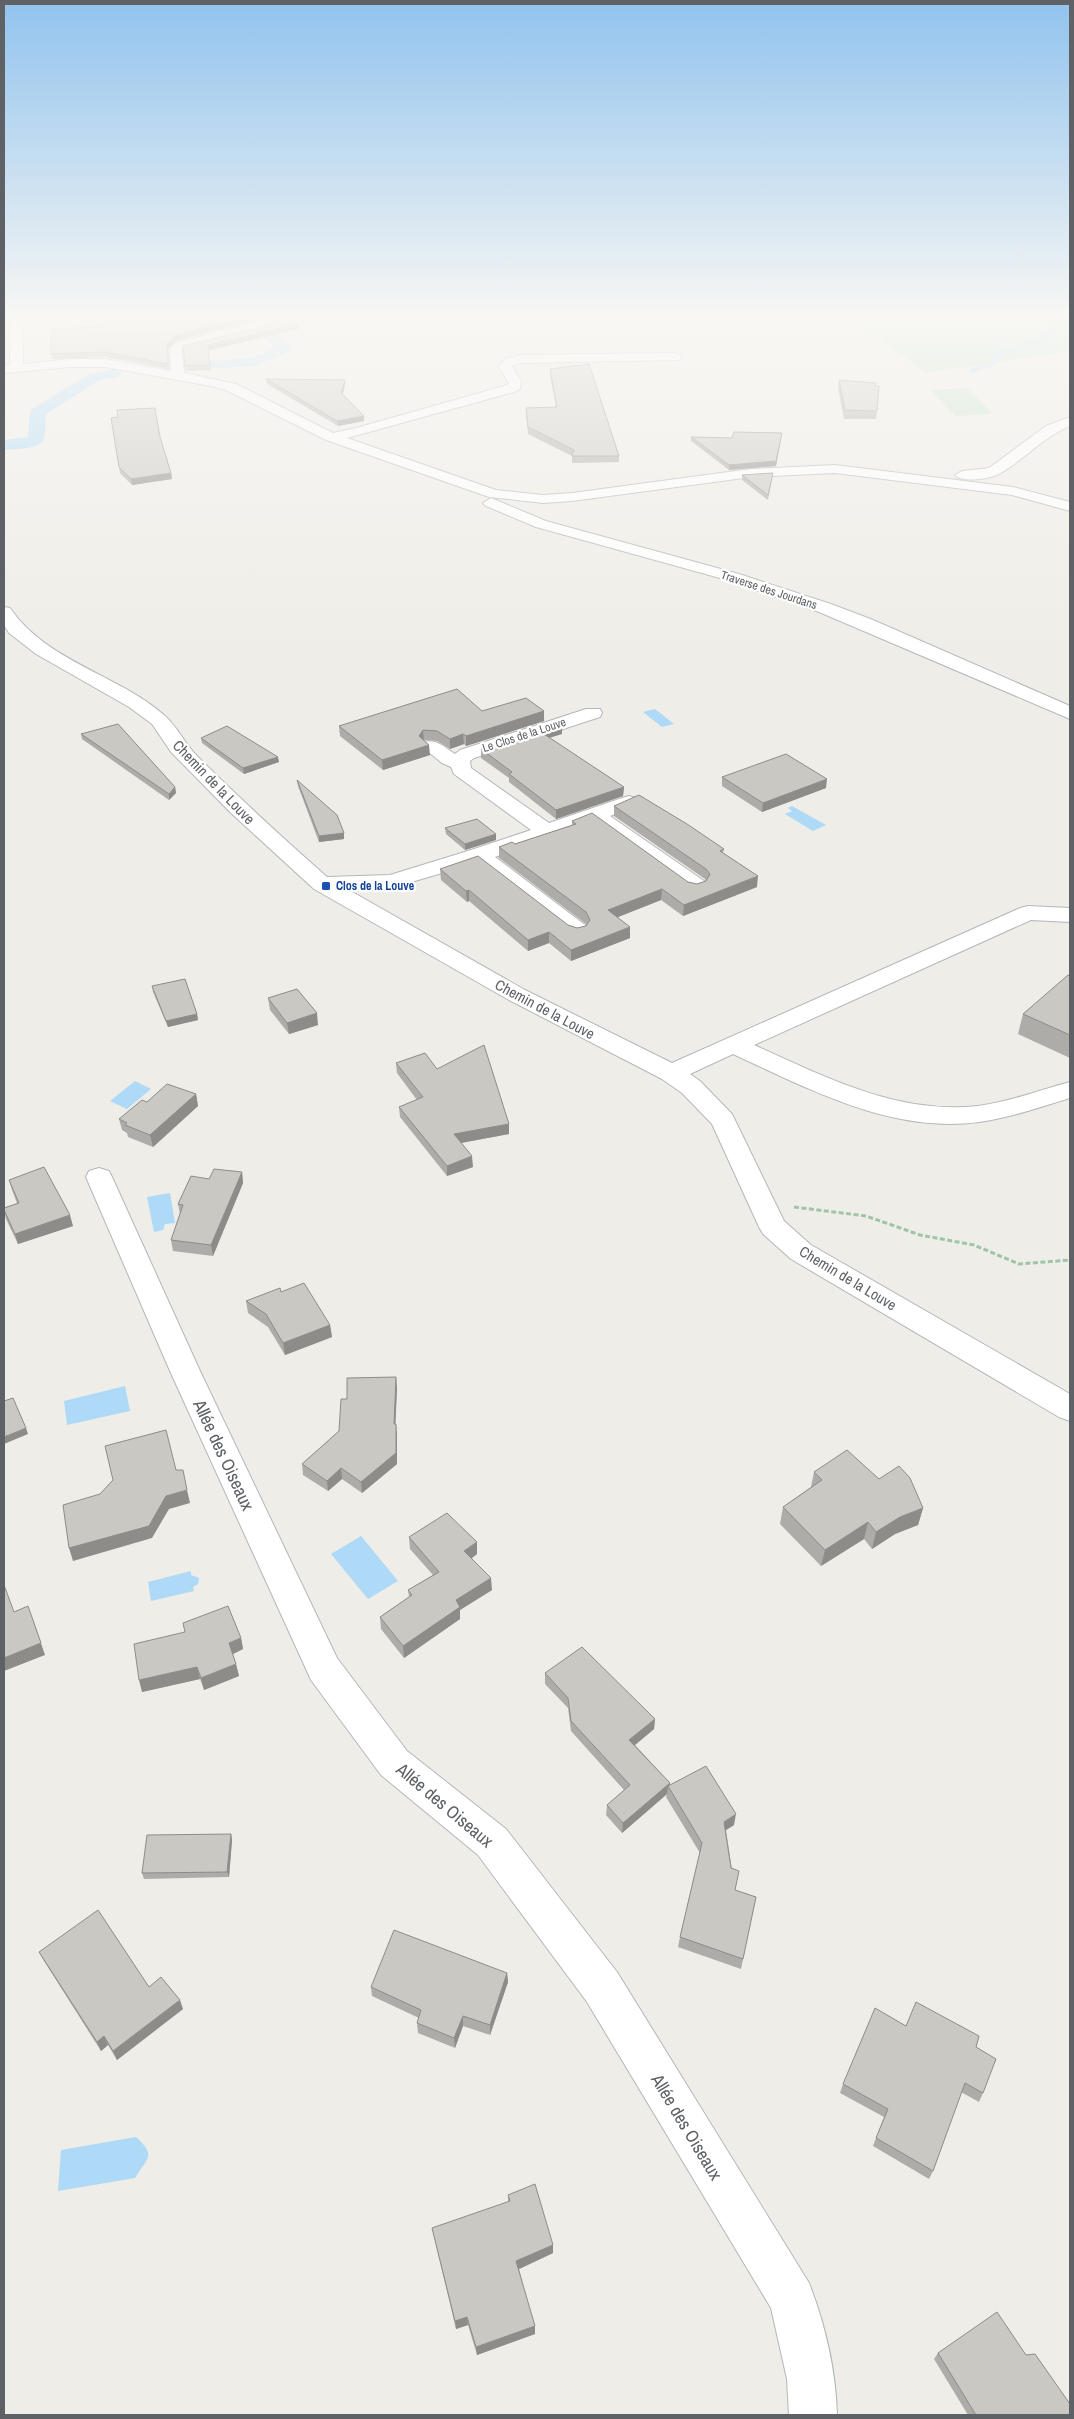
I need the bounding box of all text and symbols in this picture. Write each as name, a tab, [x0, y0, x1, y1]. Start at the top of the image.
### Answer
street label: Traverse des Jourdans	[719, 567, 819, 613]
street label: Le Clos de la Louve	[480, 714, 568, 756]
street label: Chemin de la Louve	[168, 735, 260, 829]
place label: Clos de la Louve	[336, 878, 415, 894]
marker: Clos de la Louve	[320, 880, 332, 892]
street label: Chemin de la Louve	[491, 974, 599, 1044]
street label: Chemin de la Louve	[795, 1241, 901, 1315]
street label: Allée des Oiseaux	[187, 1395, 261, 1515]
street label: Allée des Oiseaux	[390, 1756, 499, 1853]
street label: Allée des Oiseaux	[645, 2068, 729, 2185]

